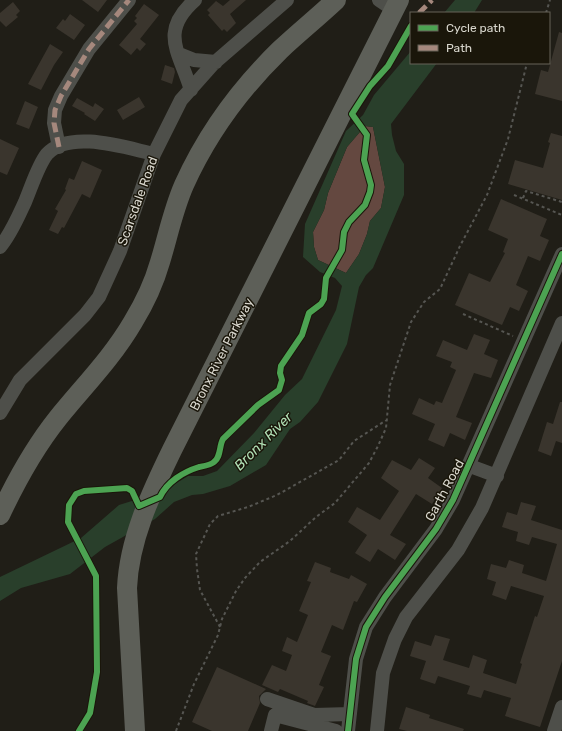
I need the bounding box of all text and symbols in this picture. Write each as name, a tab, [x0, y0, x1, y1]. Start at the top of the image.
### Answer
legend	[410, 12, 550, 64]
text: Cycle path	[446, 21, 505, 35]
text: Path	[446, 41, 472, 55]
street label: Scarsdale Road	[114, 155, 160, 248]
street label: Bronx River Parkway	[187, 295, 256, 413]
water label: Bronx River	[231, 408, 296, 474]
street label: Garth Road	[422, 457, 467, 524]

